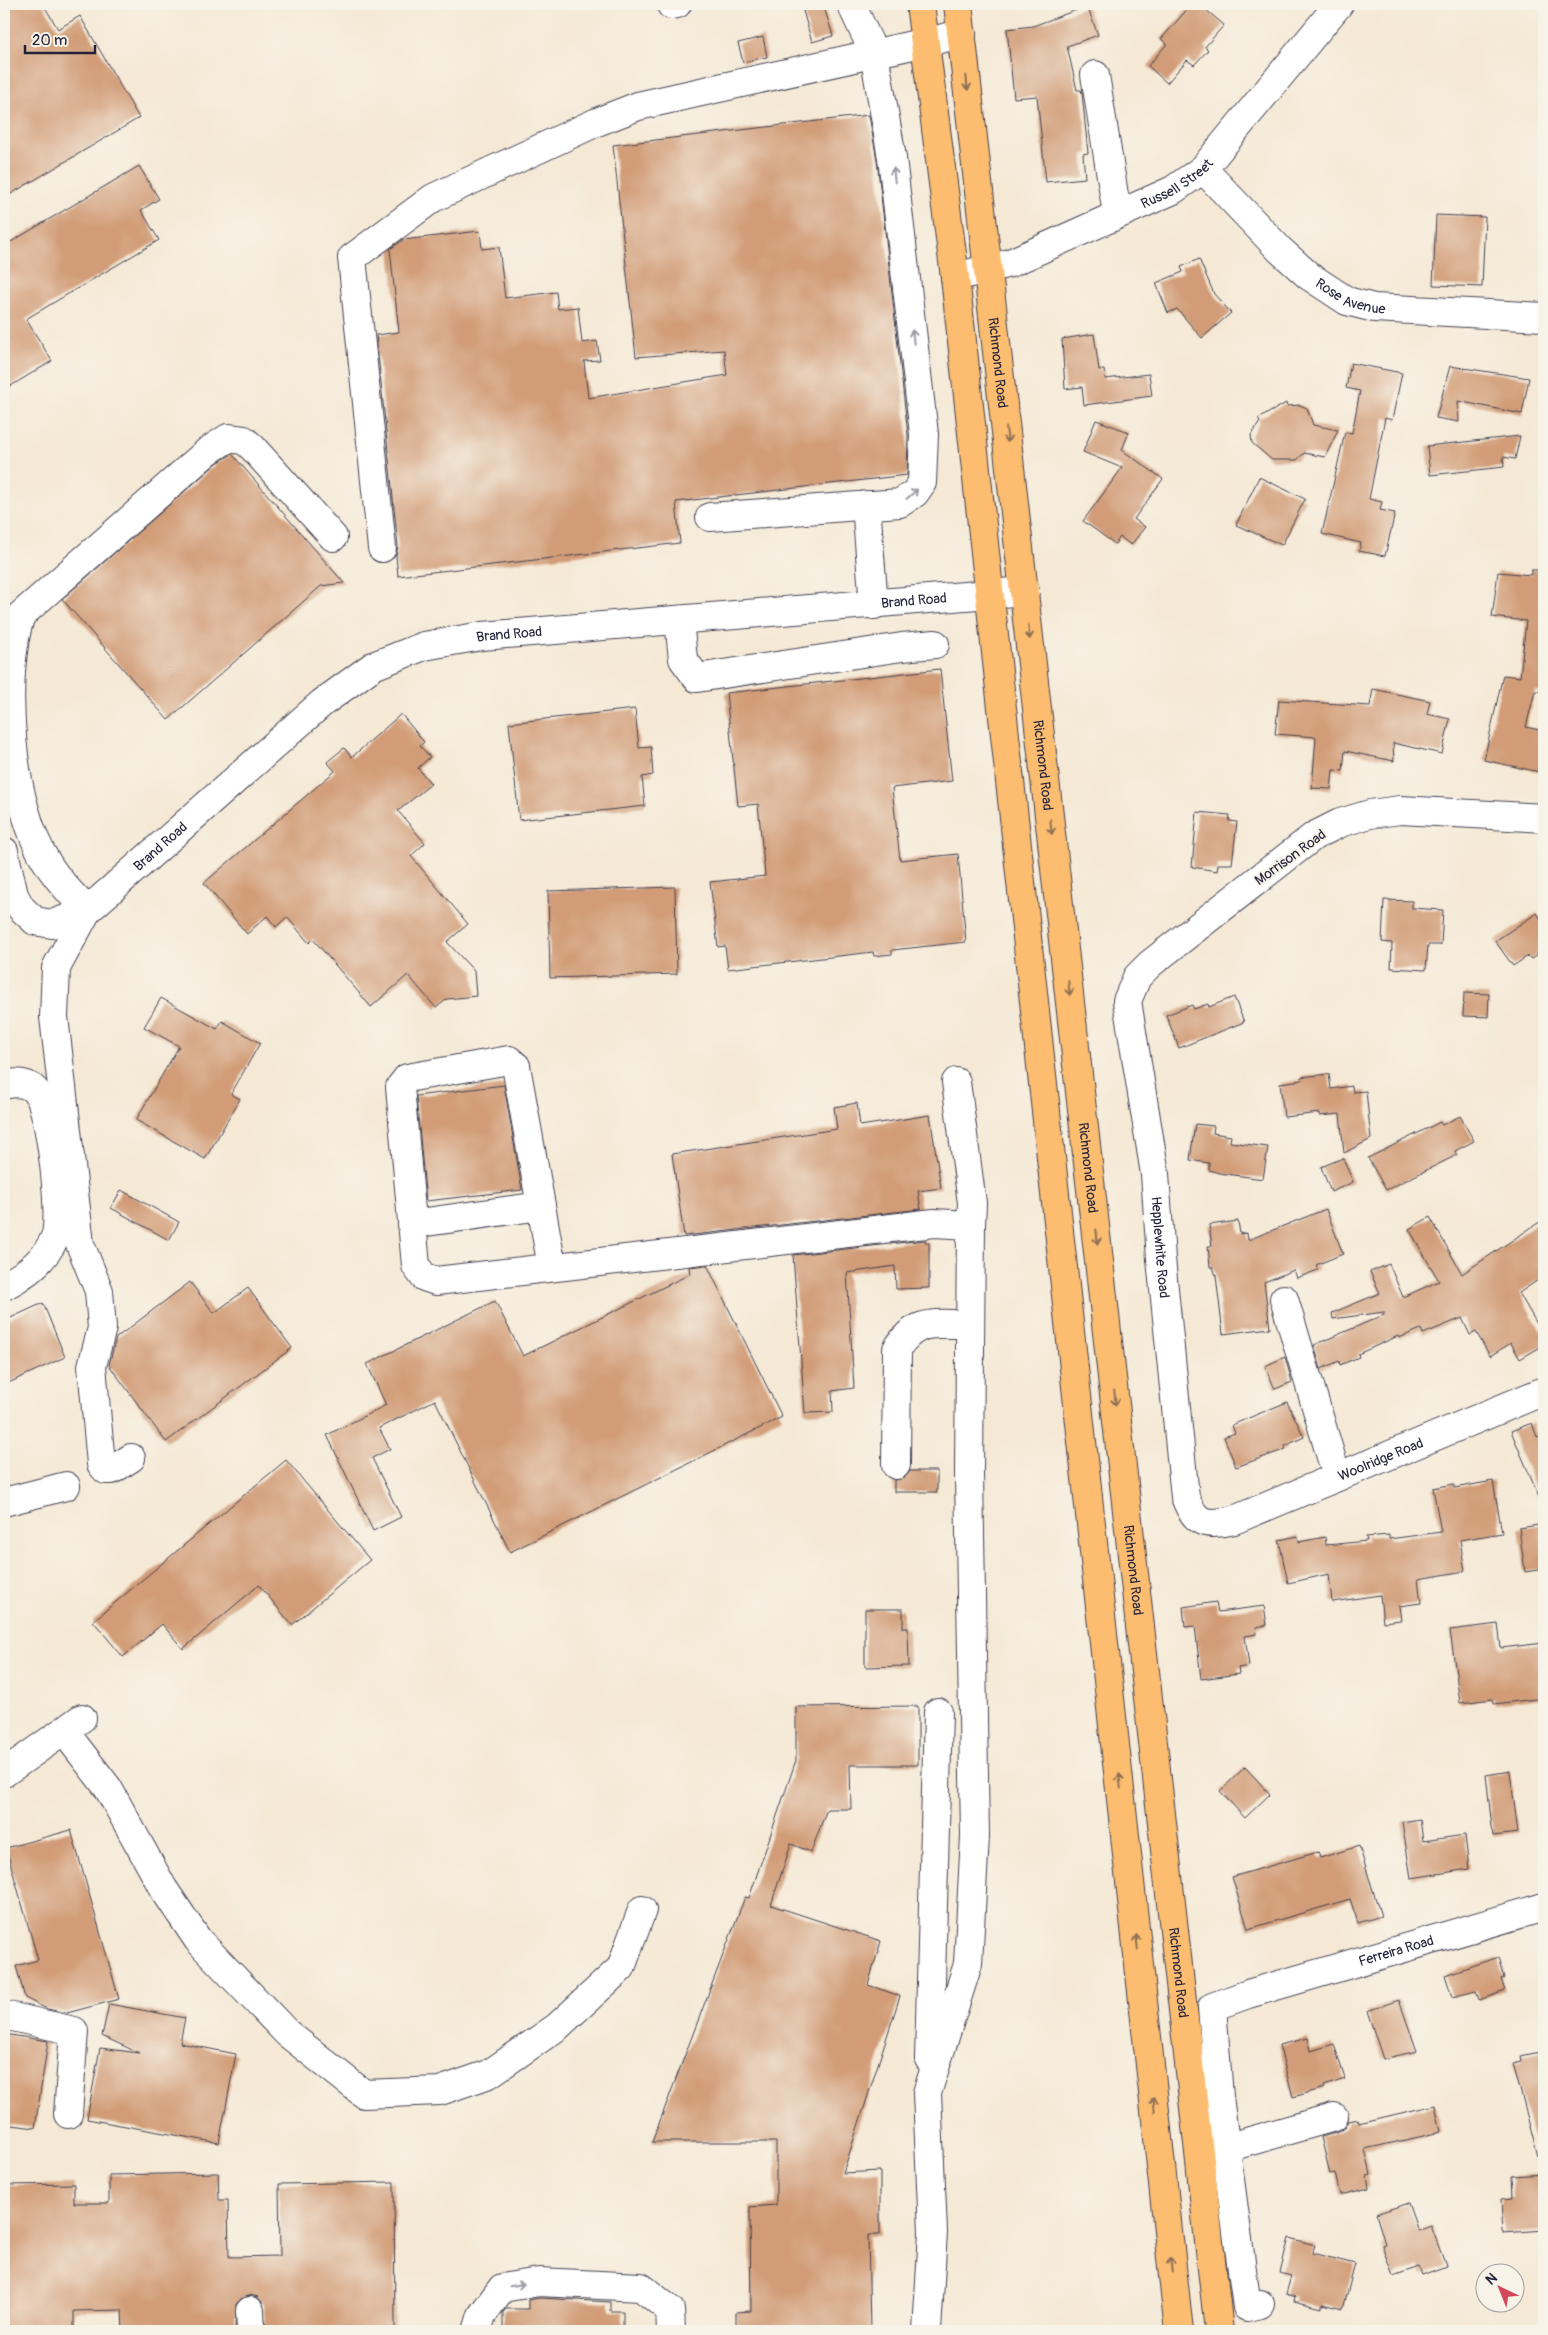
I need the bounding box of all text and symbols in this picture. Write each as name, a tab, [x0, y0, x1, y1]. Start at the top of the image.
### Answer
scale bar	[25, 22, 95, 54]
text: 20 m	[32, 31, 67, 50]
one-way arrow	[962, 74, 972, 90]
street label: Russell Street	[1138, 155, 1217, 212]
one-way arrow	[889, 168, 899, 184]
street label: Rose Avenue	[1312, 275, 1386, 318]
street label: Richmond Road	[984, 317, 1011, 409]
one-way arrow	[908, 329, 918, 345]
one-way arrow	[1002, 427, 1012, 443]
one-way arrow	[905, 489, 918, 500]
street label: Brand Road	[880, 590, 948, 612]
street label: Brand Road	[475, 623, 543, 646]
one-way arrow	[1024, 623, 1034, 639]
street label: Richmond Road	[1029, 719, 1056, 812]
street label: Brand Road	[130, 818, 191, 875]
one-way arrow	[1046, 819, 1056, 835]
street label: Morrison Road	[1251, 826, 1329, 889]
one-way arrow	[1064, 980, 1074, 996]
street label: Richmond Road	[1075, 1122, 1102, 1214]
street label: Hepplewhite Road	[1148, 1196, 1173, 1299]
one-way arrow	[1092, 1229, 1102, 1245]
one-way arrow	[1110, 1390, 1120, 1406]
street label: Woolridge Road	[1336, 1434, 1426, 1485]
street label: Richmond Road	[1120, 1524, 1147, 1617]
one-way arrow	[1115, 1773, 1125, 1789]
street label: Richmond Road	[1165, 1927, 1192, 2019]
street label: Ferreira Road	[1356, 1932, 1436, 1970]
one-way arrow	[1132, 1934, 1142, 1950]
one-way arrow	[1149, 2096, 1159, 2112]
one-way arrow	[1166, 2258, 1176, 2274]
north arrow	[1476, 2262, 1526, 2312]
text: N	[1482, 2269, 1501, 2288]
one-way arrow	[509, 2280, 525, 2290]

